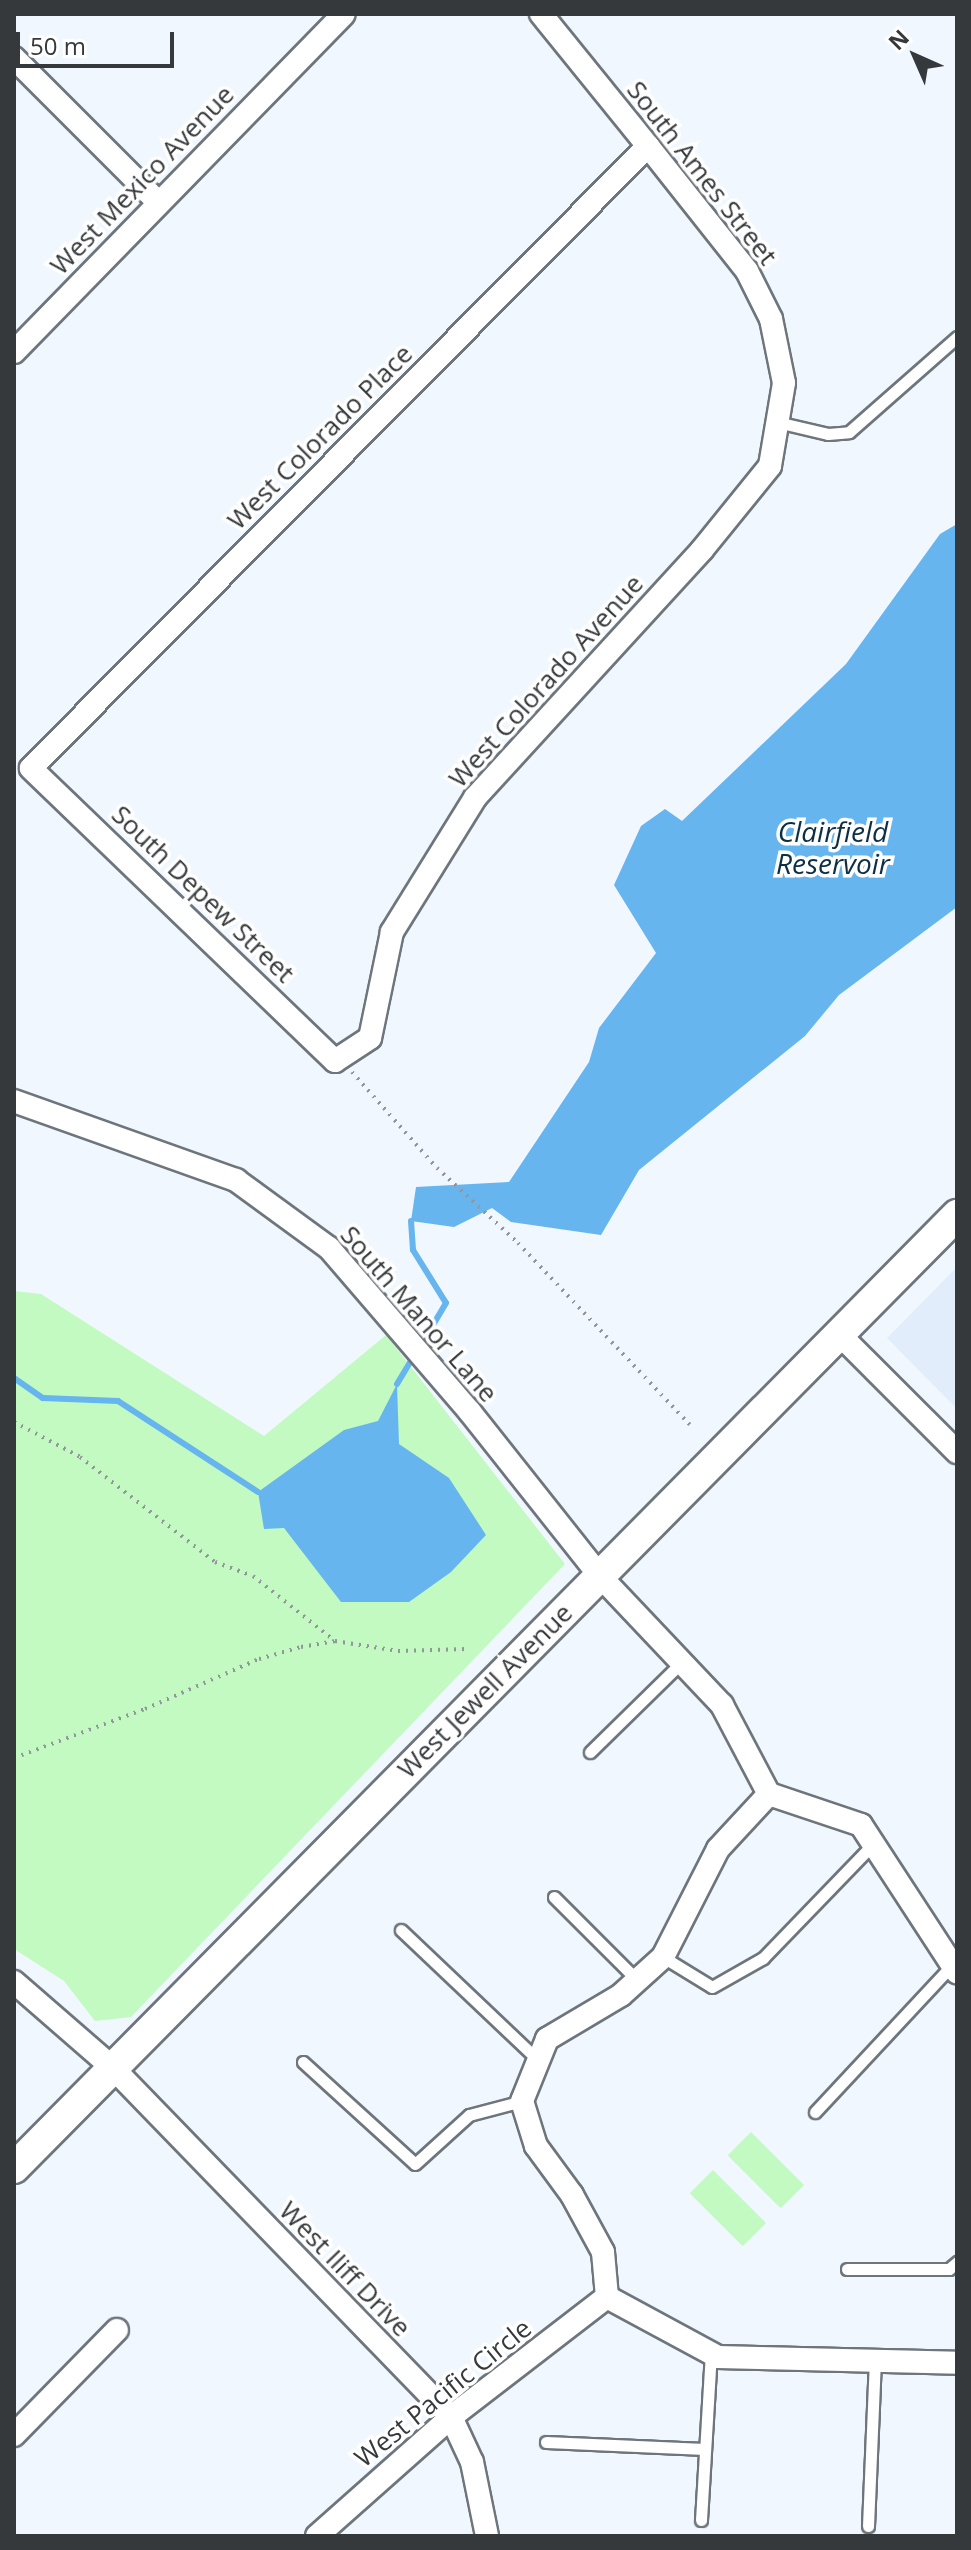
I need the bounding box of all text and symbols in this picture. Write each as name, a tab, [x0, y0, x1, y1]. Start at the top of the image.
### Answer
scale bar	[20, 16, 178, 66]
north arrow	[875, 16, 955, 96]
text: N	[881, 22, 915, 56]
text: 50 m	[30, 29, 86, 62]
street label: South Ames Street	[621, 75, 783, 271]
street label: West Mexico Avenue	[44, 79, 240, 281]
street label: West Colorado Place	[221, 338, 419, 536]
street label: West Colorado Avenue	[442, 568, 650, 794]
street label: South Depew Street	[105, 799, 301, 989]
water label: Clairfield Reservoir	[776, 814, 890, 880]
street label: South Manor Lane	[334, 1220, 504, 1408]
street label: West Jewell Avenue	[391, 1597, 579, 1785]
street label: West Iliff Drive	[273, 2195, 417, 2343]
street label: West Pacific Circle	[349, 2312, 537, 2474]

